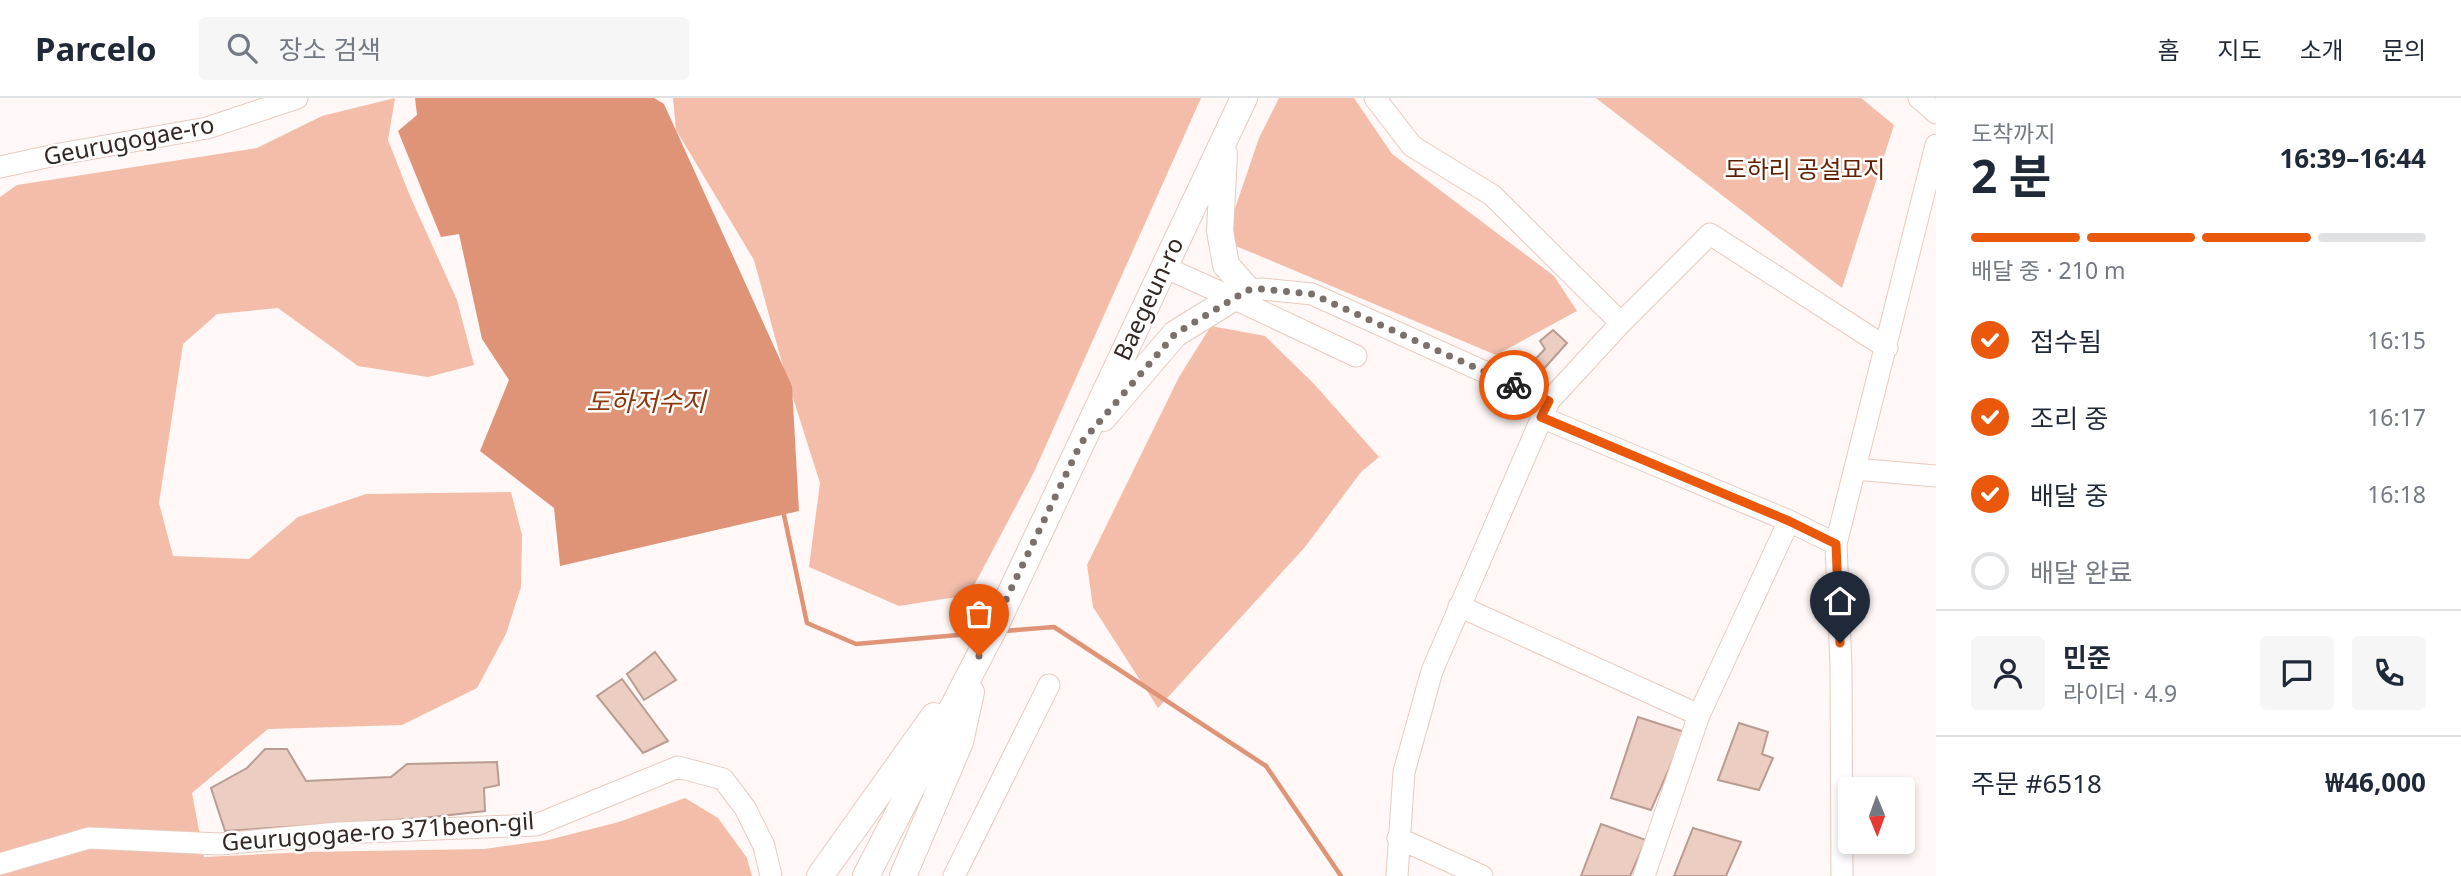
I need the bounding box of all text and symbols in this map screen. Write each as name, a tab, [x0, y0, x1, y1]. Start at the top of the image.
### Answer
search box	[199, 17, 689, 80]
text: Parcelo	[35, 26, 157, 71]
icon: search	[223, 29, 261, 67]
text: 장소 검색	[279, 31, 381, 67]
text: 홈	[2157, 33, 2179, 66]
text: 지도	[2217, 33, 2262, 66]
text: 소개	[2300, 33, 2344, 66]
text: 문의	[2382, 33, 2426, 66]
street label: Geurugogae-ro	[41, 107, 217, 172]
text: 도착까지	[1971, 117, 2056, 149]
text: 16:39–16:44	[2279, 140, 2426, 176]
text: 2 분	[1971, 144, 2052, 206]
park label: 도하리 공설묘지	[1725, 152, 1885, 185]
street label: Baegeun-ro	[1105, 231, 1191, 365]
text: 배달 중 · 210 m	[1971, 254, 2126, 286]
icon: check	[1971, 321, 2009, 359]
text: 접수됨	[2030, 323, 2102, 359]
text: 16:15	[2367, 324, 2426, 356]
courier	[1479, 350, 1549, 420]
icon: bike	[1495, 366, 1533, 404]
water label: 도하저수지	[586, 383, 708, 419]
icon: check	[1971, 398, 2009, 436]
text: 조리 중	[2030, 400, 2109, 436]
text: 16:17	[2367, 401, 2426, 433]
icon: check	[1971, 475, 2009, 513]
text: 배달 중	[2030, 477, 2109, 513]
text: 16:18	[2367, 478, 2426, 510]
text: 배달 완료	[2030, 554, 2132, 590]
pin	[1810, 571, 1870, 643]
icon: home	[1821, 582, 1859, 620]
pin	[949, 584, 1009, 656]
icon: bag	[960, 595, 998, 633]
button: person	[1971, 636, 2045, 710]
button: chat	[2260, 636, 2334, 710]
button: phone	[2352, 636, 2426, 710]
text: 민준	[2063, 639, 2111, 675]
text: 라이더 · 4.9	[2063, 677, 2177, 709]
text: ₩46,000	[2325, 764, 2426, 800]
text: 주문 #6518	[1971, 765, 2102, 801]
north arrow	[1838, 777, 1914, 854]
map controls	[1838, 777, 1915, 854]
street label: Geurugogae-ro 371beon-gil	[221, 803, 535, 858]

